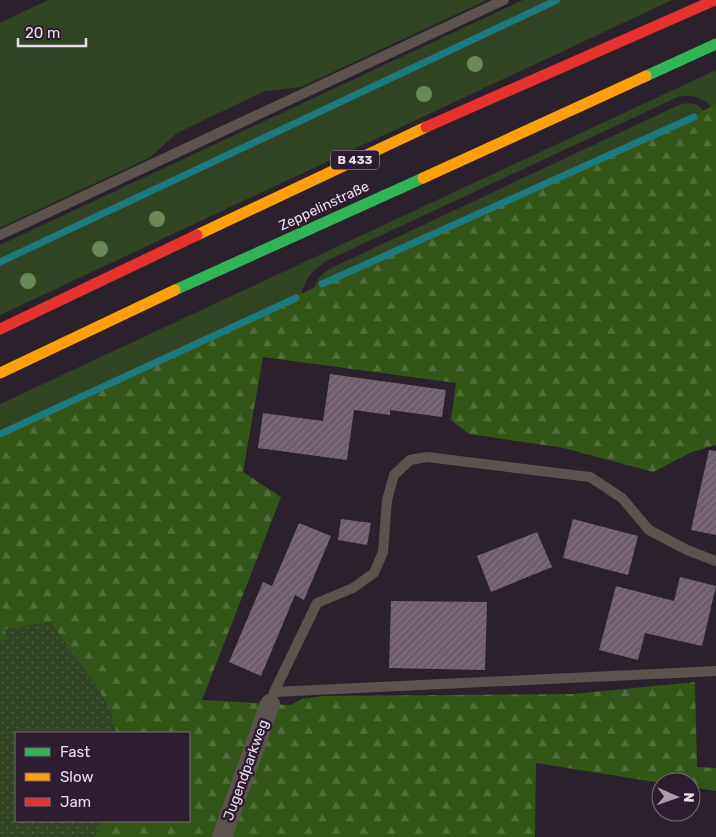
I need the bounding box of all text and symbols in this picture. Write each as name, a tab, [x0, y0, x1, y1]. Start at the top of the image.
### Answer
scale bar	[18, 15, 85, 47]
text: 20 m	[25, 24, 60, 42]
road number: B 433	[331, 150, 379, 170]
street label: Zeppelinstraße	[276, 178, 372, 234]
street label: Jugendparkweg	[220, 717, 272, 823]
legend	[15, 732, 190, 822]
text: Fast	[60, 743, 90, 761]
text: Slow	[60, 768, 93, 786]
north arrow	[651, 772, 701, 822]
text: N	[680, 792, 697, 803]
text: Jam	[60, 793, 91, 811]

